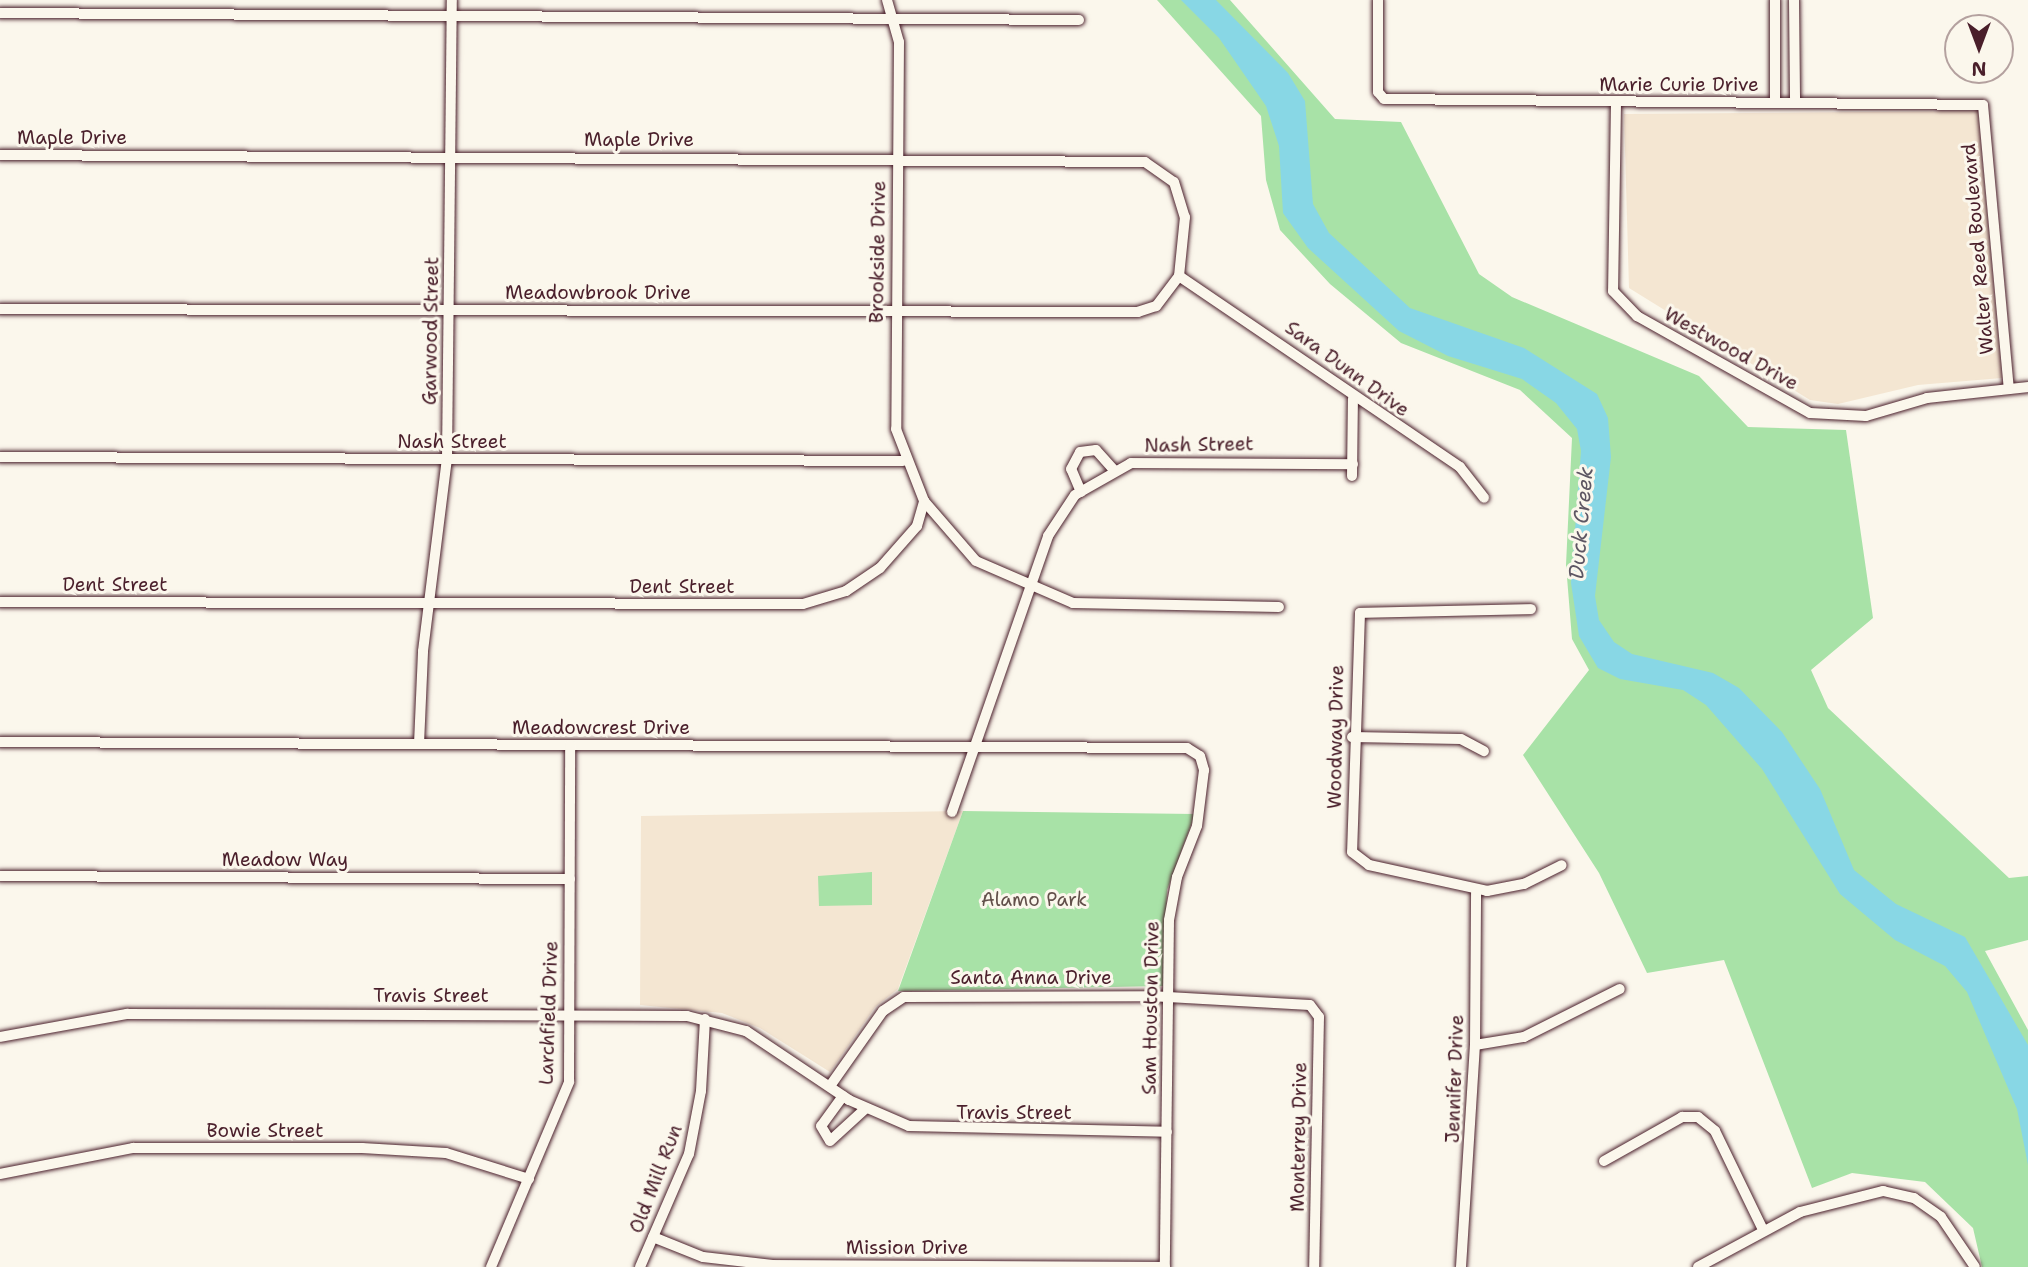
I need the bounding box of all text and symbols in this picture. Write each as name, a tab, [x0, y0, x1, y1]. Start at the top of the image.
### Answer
north arrow	[1944, 14, 2014, 84]
text: N	[1971, 56, 1987, 81]
street label: Marie Curie Drive	[1599, 74, 1759, 96]
street label: Maple Drive	[17, 127, 127, 149]
street label: Maple Drive	[584, 129, 694, 151]
street label: Walter Reed Boulevard	[1957, 142, 1999, 356]
street label: Brookside Drive	[865, 181, 891, 323]
street label: Garwood Street	[418, 257, 444, 405]
street label: Meadowbrook Drive	[505, 282, 691, 304]
street label: Westwood Drive	[1660, 303, 1802, 395]
street label: Sara Dunn Drive	[1281, 316, 1413, 422]
street label: Nash Street	[397, 431, 507, 453]
street label: Nash Street	[1144, 433, 1254, 457]
water label: Duck Creek	[1564, 466, 1598, 580]
street label: Dent Street	[63, 574, 167, 596]
street label: Dent Street	[630, 576, 734, 598]
street label: Woodway Drive	[1323, 665, 1349, 809]
street label: Meadowcrest Drive	[512, 717, 690, 739]
street label: Meadow Way	[222, 849, 348, 871]
park label: Alamo Park	[981, 889, 1087, 911]
street label: Sam Houston Drive	[1138, 921, 1164, 1095]
street label: Larchfield Drive	[535, 941, 563, 1085]
street label: Santa Anna Drive	[950, 967, 1112, 989]
street label: Travis Street	[373, 985, 489, 1007]
street label: Jennifer Drive	[1441, 1014, 1469, 1144]
street label: Monterrey Drive	[1286, 1062, 1312, 1212]
street label: Travis Street	[956, 1102, 1072, 1124]
street label: Bowie Street	[207, 1120, 323, 1142]
street label: Old Mill Run	[625, 1122, 687, 1236]
street label: Mission Drive	[846, 1237, 968, 1259]

